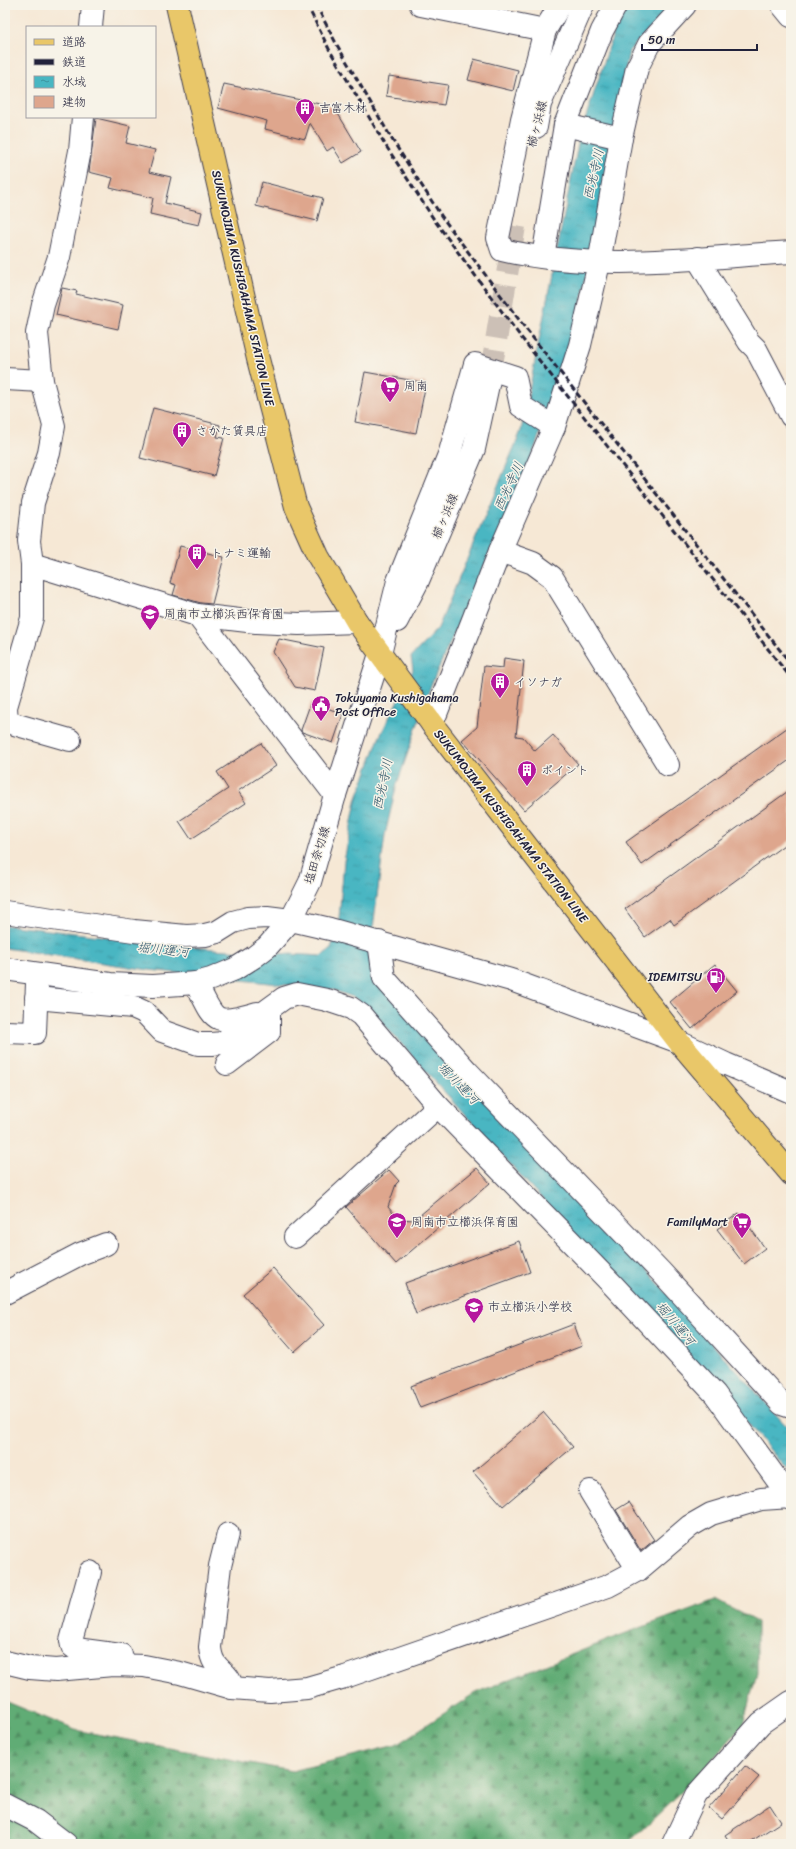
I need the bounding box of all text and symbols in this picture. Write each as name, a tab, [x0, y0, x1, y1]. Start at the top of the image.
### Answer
legend	[26, 26, 156, 118]
scale bar	[642, 26, 757, 52]
text: 50 m	[648, 29, 675, 51]
text: 道路	[62, 31, 86, 53]
text: 鉄道	[62, 51, 86, 73]
text: 水域	[62, 71, 86, 93]
text: 建物	[62, 91, 86, 113]
building icon: 吉富木材	[294, 97, 316, 125]
place label: 吉富木材	[319, 97, 367, 119]
street label: 櫛ヶ浜線	[521, 98, 553, 150]
water label: 西光寺川	[576, 146, 611, 202]
street label: SUKUMOJIMA KUSHIGAHAMA STATION LINE	[205, 168, 281, 409]
supermarket icon: 周南	[379, 375, 401, 403]
place label: 周南	[404, 375, 428, 397]
building icon: さかた賃具店	[171, 420, 193, 448]
place label: さかた賃具店	[196, 420, 268, 442]
water label: 西光寺川	[487, 458, 530, 515]
street label: 櫛ヶ浜線	[425, 490, 465, 542]
building icon: トナミ運輸	[186, 542, 208, 570]
place label: トナミ運輸	[211, 542, 271, 564]
school or university icon: 周南市立櫛浜西保育園	[139, 603, 161, 631]
place label: 周南市立櫛浜西保育園	[164, 603, 284, 625]
building icon: イソナガ	[489, 671, 511, 699]
place label: イソナガ	[514, 671, 562, 693]
place label: Tokuyama Kushigahama Post Office	[335, 687, 459, 723]
public building icon: Tokuyama Kushigahama Post Office	[310, 694, 332, 722]
street label: SUKUMOJIMA KUSHIGAHAMA STATION LINE	[428, 724, 595, 929]
water label: 西光寺川	[366, 756, 399, 812]
building icon: ポイント	[516, 759, 538, 787]
place label: ポイント	[541, 759, 589, 781]
street label: 塩田奈切線	[298, 823, 336, 887]
water label: 堀川運河	[136, 935, 192, 964]
place label: IDEMITSU	[647, 966, 703, 988]
fuel station icon: IDEMITSU	[705, 966, 727, 994]
water label: 堀川運河	[432, 1057, 486, 1111]
school or university icon: 周南市立櫛浜保育園	[386, 1211, 408, 1239]
place label: 周南市立櫛浜保育園	[411, 1211, 519, 1233]
place label: FamilyMart	[667, 1211, 728, 1233]
supermarket icon: FamilyMart	[731, 1211, 753, 1239]
school or university icon: 市立櫛浜小学校	[463, 1296, 485, 1324]
place label: 市立櫛浜小学校	[488, 1296, 572, 1318]
water label: 堀川運河	[650, 1296, 702, 1352]

